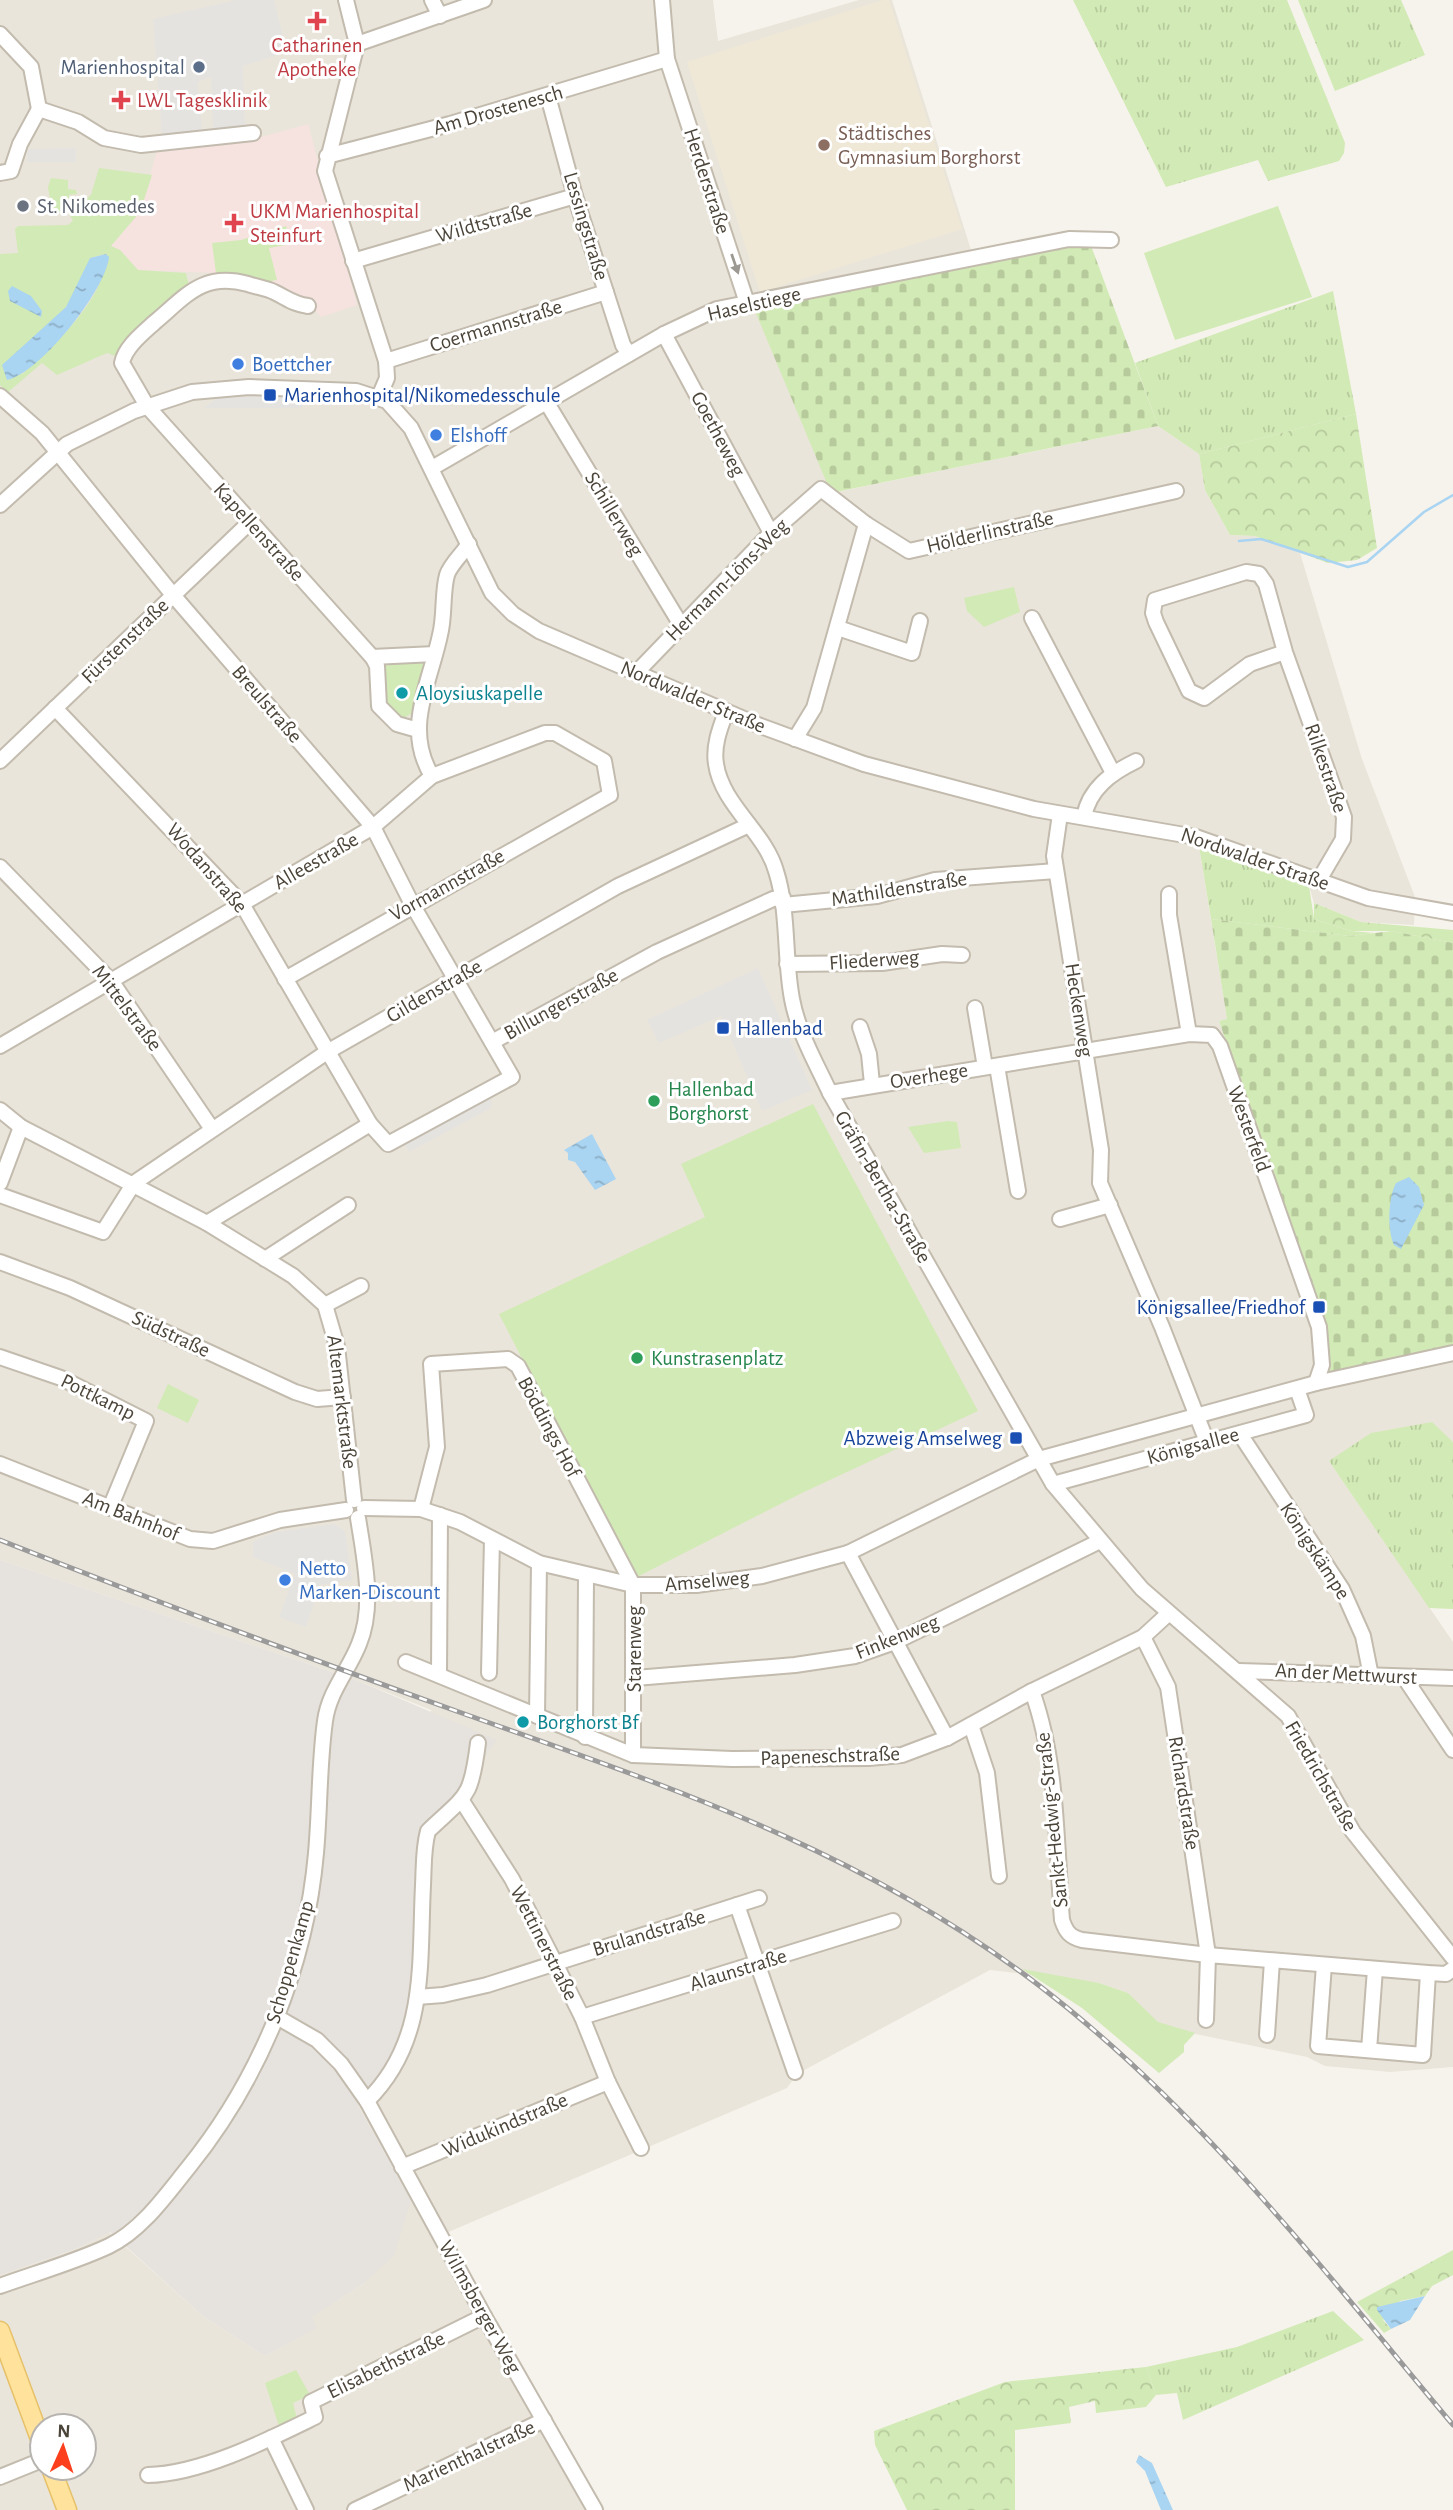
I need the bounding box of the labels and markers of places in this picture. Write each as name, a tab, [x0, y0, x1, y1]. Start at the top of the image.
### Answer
marker: Catharinen Apotheke	[309, 13, 325, 29]
place label: Catharinen Apotheke	[272, 35, 362, 80]
place label: Marienhospital	[60, 57, 185, 78]
marker: Marienhospital	[191, 59, 207, 75]
marker: LWL Tagesklinik	[111, 90, 131, 110]
place label: LWL Tagesklinik	[137, 90, 268, 111]
place label: Städtisches Gymnasium Borghorst	[838, 123, 1021, 168]
marker: Städtisches Gymnasium Borghorst	[816, 137, 832, 153]
place label: St. Nikomedes	[37, 196, 155, 217]
marker: St. Nikomedes	[15, 198, 31, 214]
place label: UKM Marienhospital Steinfurt	[250, 201, 419, 246]
marker: UKM Marienhospital Steinfurt	[224, 213, 244, 233]
place label: Boettcher	[252, 354, 332, 375]
marker: Boettcher	[230, 356, 246, 372]
place label: Marienhospital/Nikomedesschule	[284, 385, 561, 406]
marker: Marienhospital/Nikomedesschule	[262, 387, 278, 403]
place label: Elshoff	[450, 425, 508, 446]
marker: Elshoff	[428, 427, 444, 443]
place label: Aloysiuskapelle	[416, 683, 543, 704]
marker: Aloysiuskapelle	[394, 685, 410, 701]
place label: Hallenbad	[737, 1018, 823, 1039]
marker: Hallenbad	[715, 1020, 731, 1036]
place label: Hallenbad Borghorst	[668, 1079, 754, 1124]
marker: Hallenbad Borghorst	[646, 1093, 662, 1109]
place label: Königsallee/Friedhof	[1137, 1297, 1307, 1318]
marker: Königsallee/Friedhof	[1311, 1299, 1327, 1315]
place label: Kunstrasenplatz	[651, 1348, 783, 1369]
marker: Kunstrasenplatz	[629, 1350, 645, 1366]
place label: Abzweig Amselweg	[843, 1428, 1003, 1449]
marker: Abzweig Amselweg	[1008, 1430, 1024, 1446]
place label: Netto Marken-Discount	[299, 1558, 440, 1603]
marker: Netto Marken-Discount	[277, 1572, 293, 1588]
place label: Borghorst Bf	[537, 1712, 640, 1733]
marker: Borghorst Bf	[515, 1714, 531, 1730]

